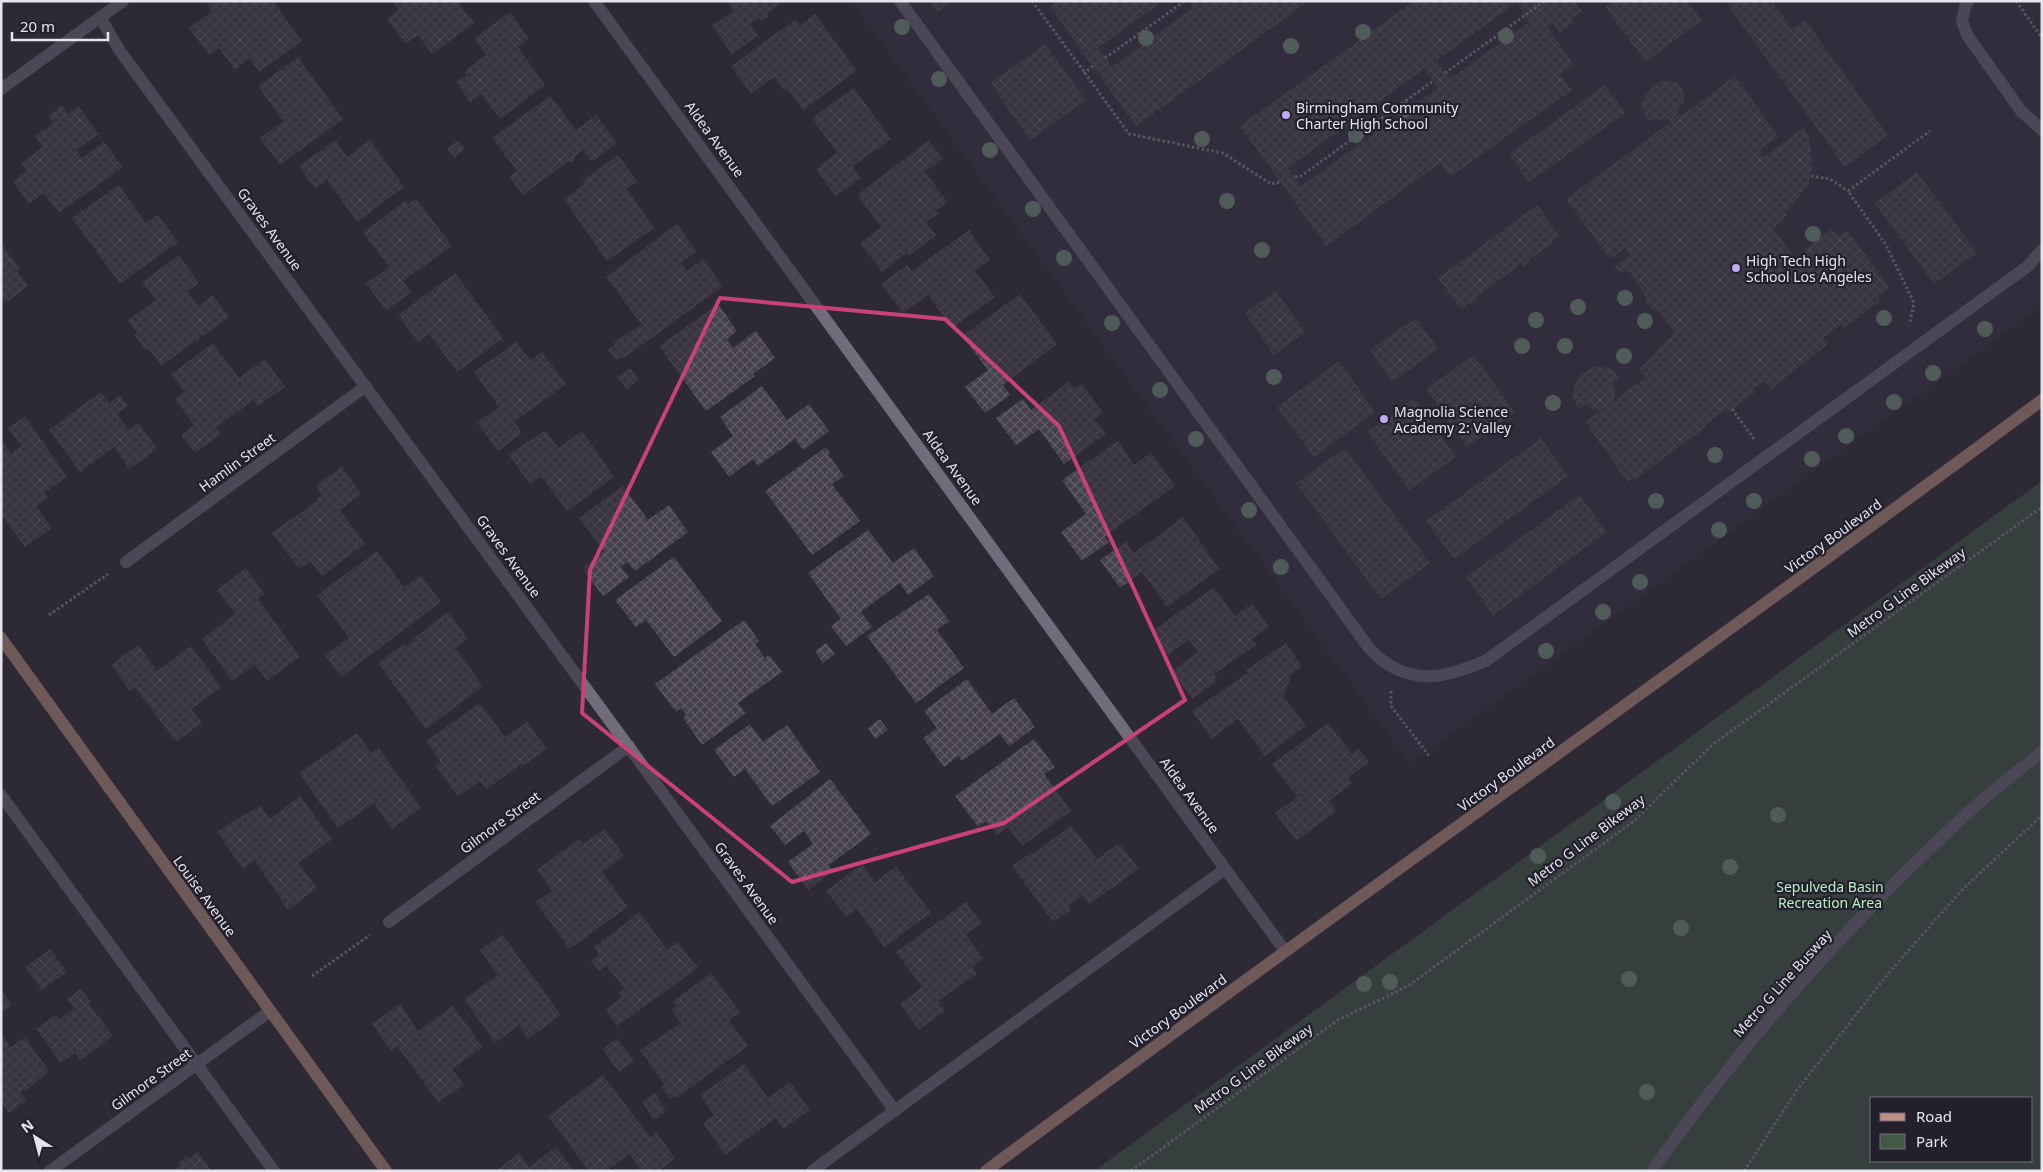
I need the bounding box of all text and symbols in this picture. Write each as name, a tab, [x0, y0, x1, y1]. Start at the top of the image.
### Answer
scale bar	[12, 10, 109, 42]
text: 20 m	[20, 16, 55, 36]
street label: Aldea Avenue	[681, 97, 749, 181]
place label: Birmingham Community Charter High School	[1296, 98, 1459, 133]
marker: Birmingham Community Charter High School	[1280, 109, 1292, 121]
street label: Graves Avenue	[233, 184, 307, 274]
place label: High Tech High School Los Angeles	[1746, 251, 1872, 286]
marker: High Tech High School Los Angeles	[1730, 262, 1742, 274]
place label: Magnolia Science Academy 2: Valley	[1394, 402, 1512, 437]
marker: Magnolia Science Academy 2: Valley	[1378, 413, 1390, 425]
street label: Aldea Avenue	[919, 425, 987, 509]
street label: Hamlin Street	[195, 428, 279, 496]
street label: Victory Boulevard	[1781, 494, 1885, 578]
street label: Graves Avenue	[472, 511, 546, 601]
street label: Metro G Line Bikeway	[1843, 542, 1970, 641]
street label: Victory Boulevard	[1454, 732, 1558, 816]
street label: Aldea Avenue	[1156, 753, 1224, 837]
street label: Gilmore Street	[456, 786, 544, 858]
street label: Metro G Line Bikeway	[1524, 789, 1649, 890]
street label: Graves Avenue	[710, 838, 784, 928]
street label: Louise Avenue	[169, 852, 241, 940]
park label: Sepulveda Basin Recreation Area	[1776, 877, 1884, 912]
street label: Metro G Line Busway	[1729, 924, 1836, 1041]
street label: Victory Boulevard	[1126, 969, 1230, 1053]
street label: Metro G Line Bikeway	[1190, 1018, 1317, 1117]
street label: Gilmore Street	[107, 1043, 195, 1115]
legend	[1870, 1097, 2033, 1162]
text: Road	[1916, 1106, 1952, 1126]
north arrow	[10, 1112, 60, 1162]
text: N	[17, 1115, 37, 1137]
text: Park	[1916, 1131, 1948, 1151]

